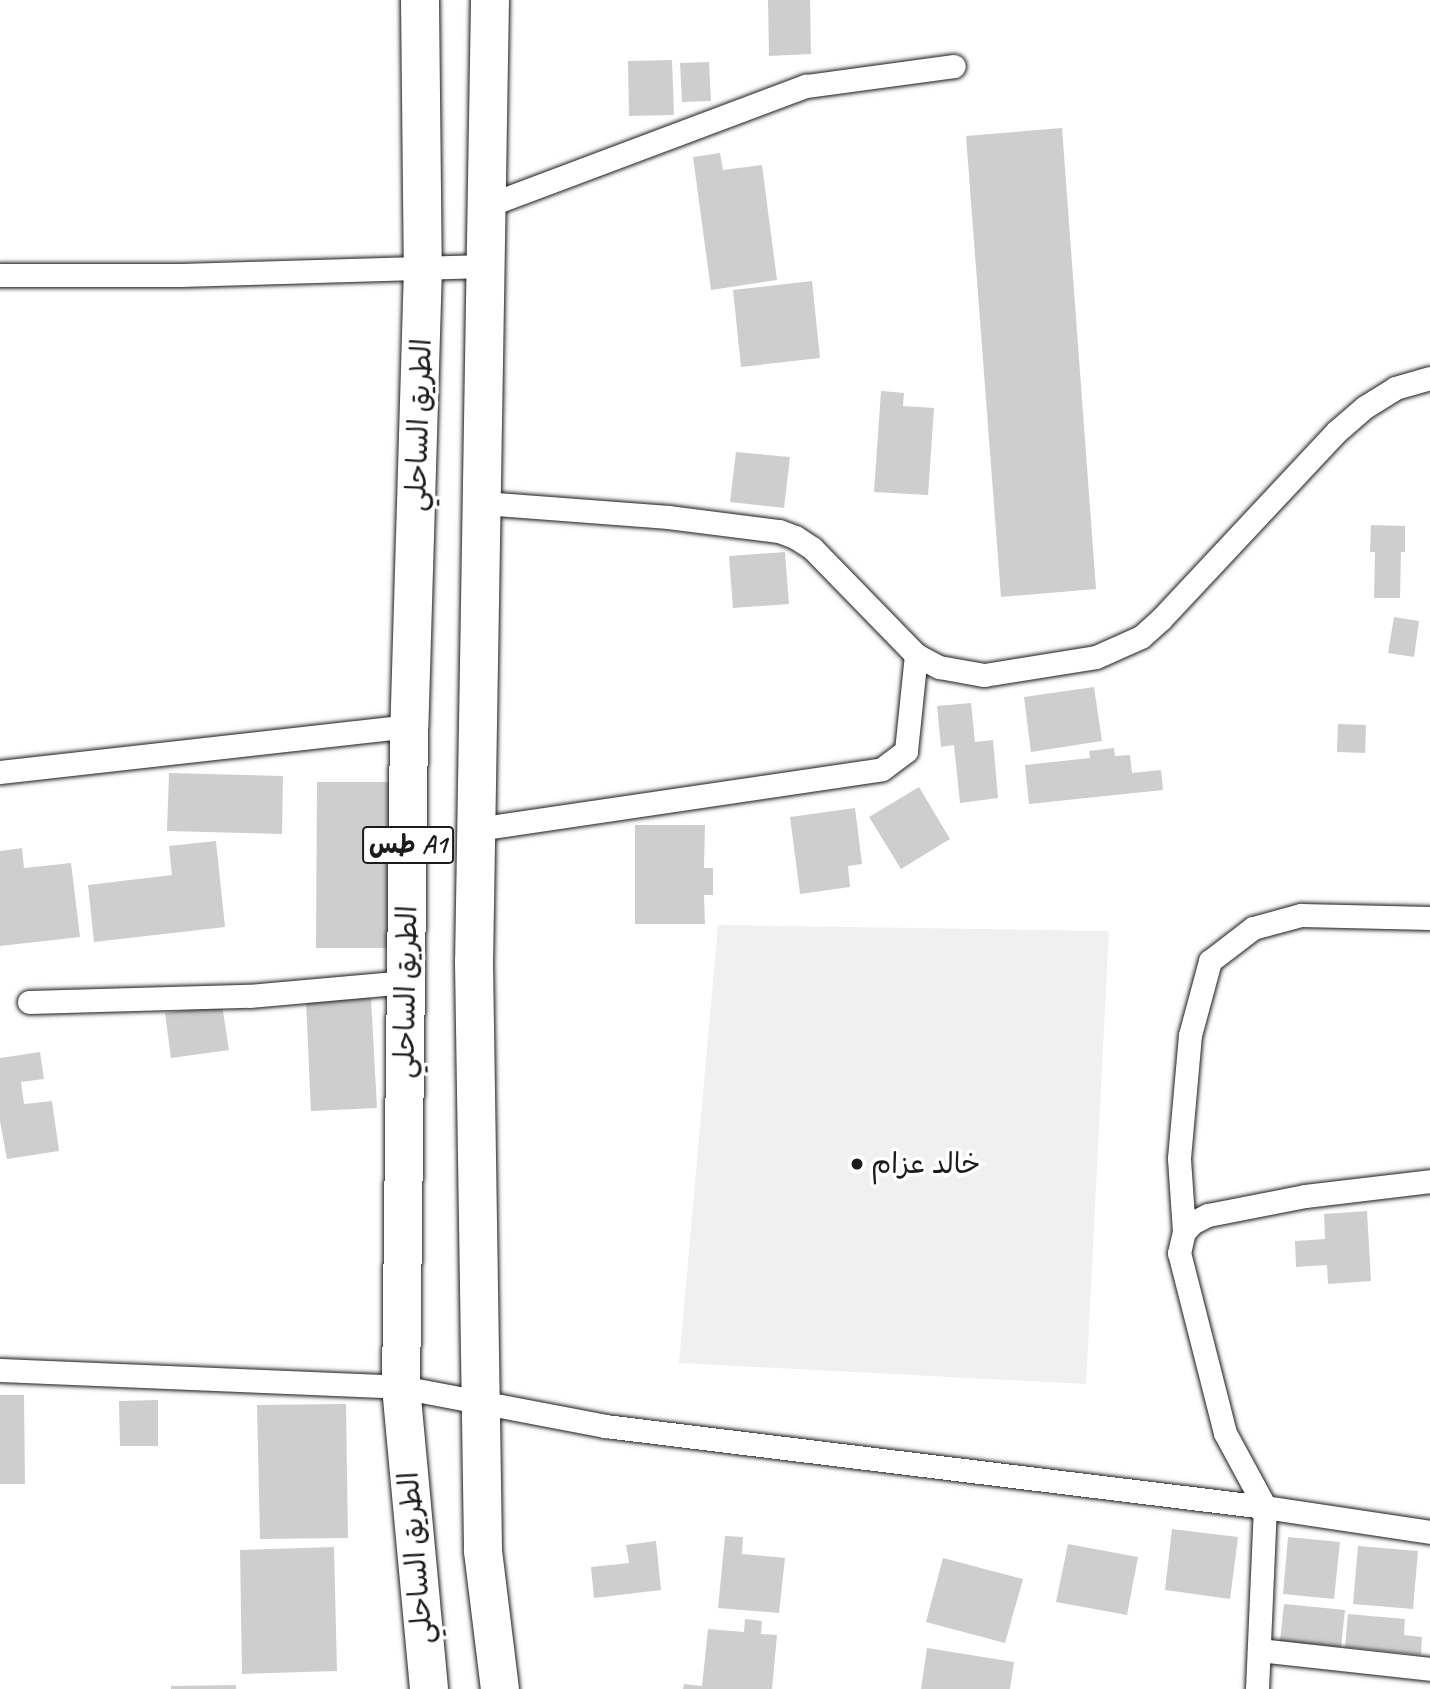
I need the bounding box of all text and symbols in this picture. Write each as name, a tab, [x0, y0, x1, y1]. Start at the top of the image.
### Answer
street label: الطريق الساحلي	[399, 338, 439, 512]
road number: طس A1	[361, 822, 455, 867]
street label: الطريق الساحلي	[388, 905, 424, 1079]
place label: خالد عزام	[871, 1147, 981, 1181]
marker: خالد عزام	[849, 1156, 865, 1172]
street label: الطريق الساحلي	[392, 1470, 440, 1646]

